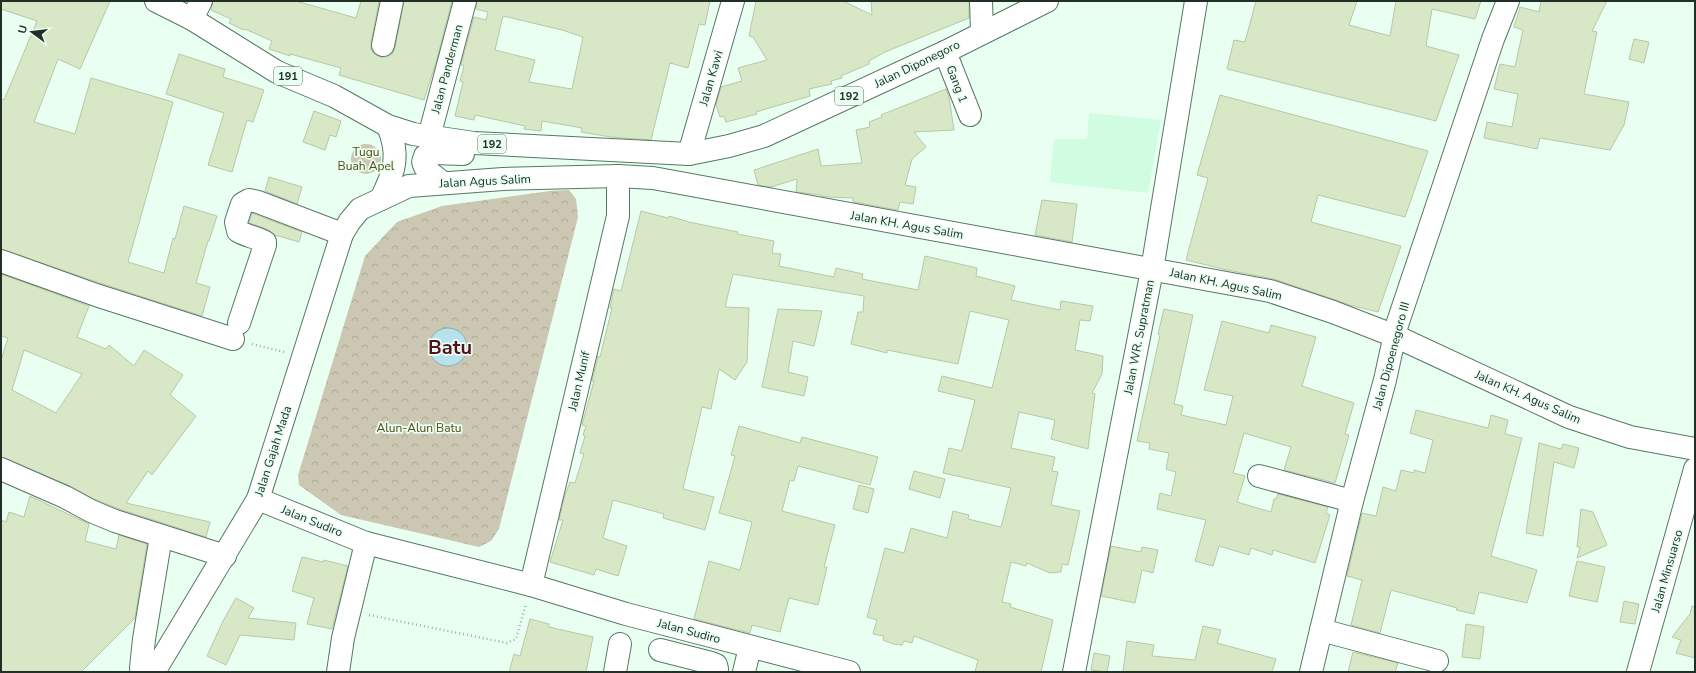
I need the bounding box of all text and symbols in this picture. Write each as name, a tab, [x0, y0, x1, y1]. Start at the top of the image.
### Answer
north arrow	[12, 12, 52, 52]
street label: Jalan Panderman	[427, 23, 467, 116]
text: U	[15, 24, 31, 35]
street label: Jalan Diponegoro	[871, 36, 963, 92]
street label: Jalan Kawi	[695, 49, 727, 108]
street label: Gang 1	[943, 63, 971, 105]
road number: 191	[274, 67, 302, 85]
road number: 192	[835, 87, 863, 105]
road number: 192	[478, 135, 506, 153]
park label: Tugu Buah Apel	[338, 144, 395, 174]
street label: Jalan Agus Salim	[438, 171, 531, 191]
street label: Jalan KH. Agus Salim	[848, 207, 965, 243]
street label: Jalan KH. Agus Salim	[1168, 264, 1284, 304]
street label: Jalan WR. Supratman	[1120, 278, 1158, 397]
street label: Jalan Dipoenegoro III	[1369, 300, 1413, 413]
district label: Batu	[428, 334, 472, 361]
street label: Jalan Munif	[564, 349, 594, 413]
street label: Jalan KH. Agus Salim	[1472, 366, 1583, 428]
street label: Jalan Gajah Mada	[251, 404, 295, 499]
park label: Alun-Alun Batu	[376, 420, 462, 436]
street label: Jalan Sudiro	[278, 501, 345, 541]
street label: Jalan Minsuarso	[1647, 527, 1687, 615]
street label: Jalan Sudiro	[655, 615, 723, 647]

